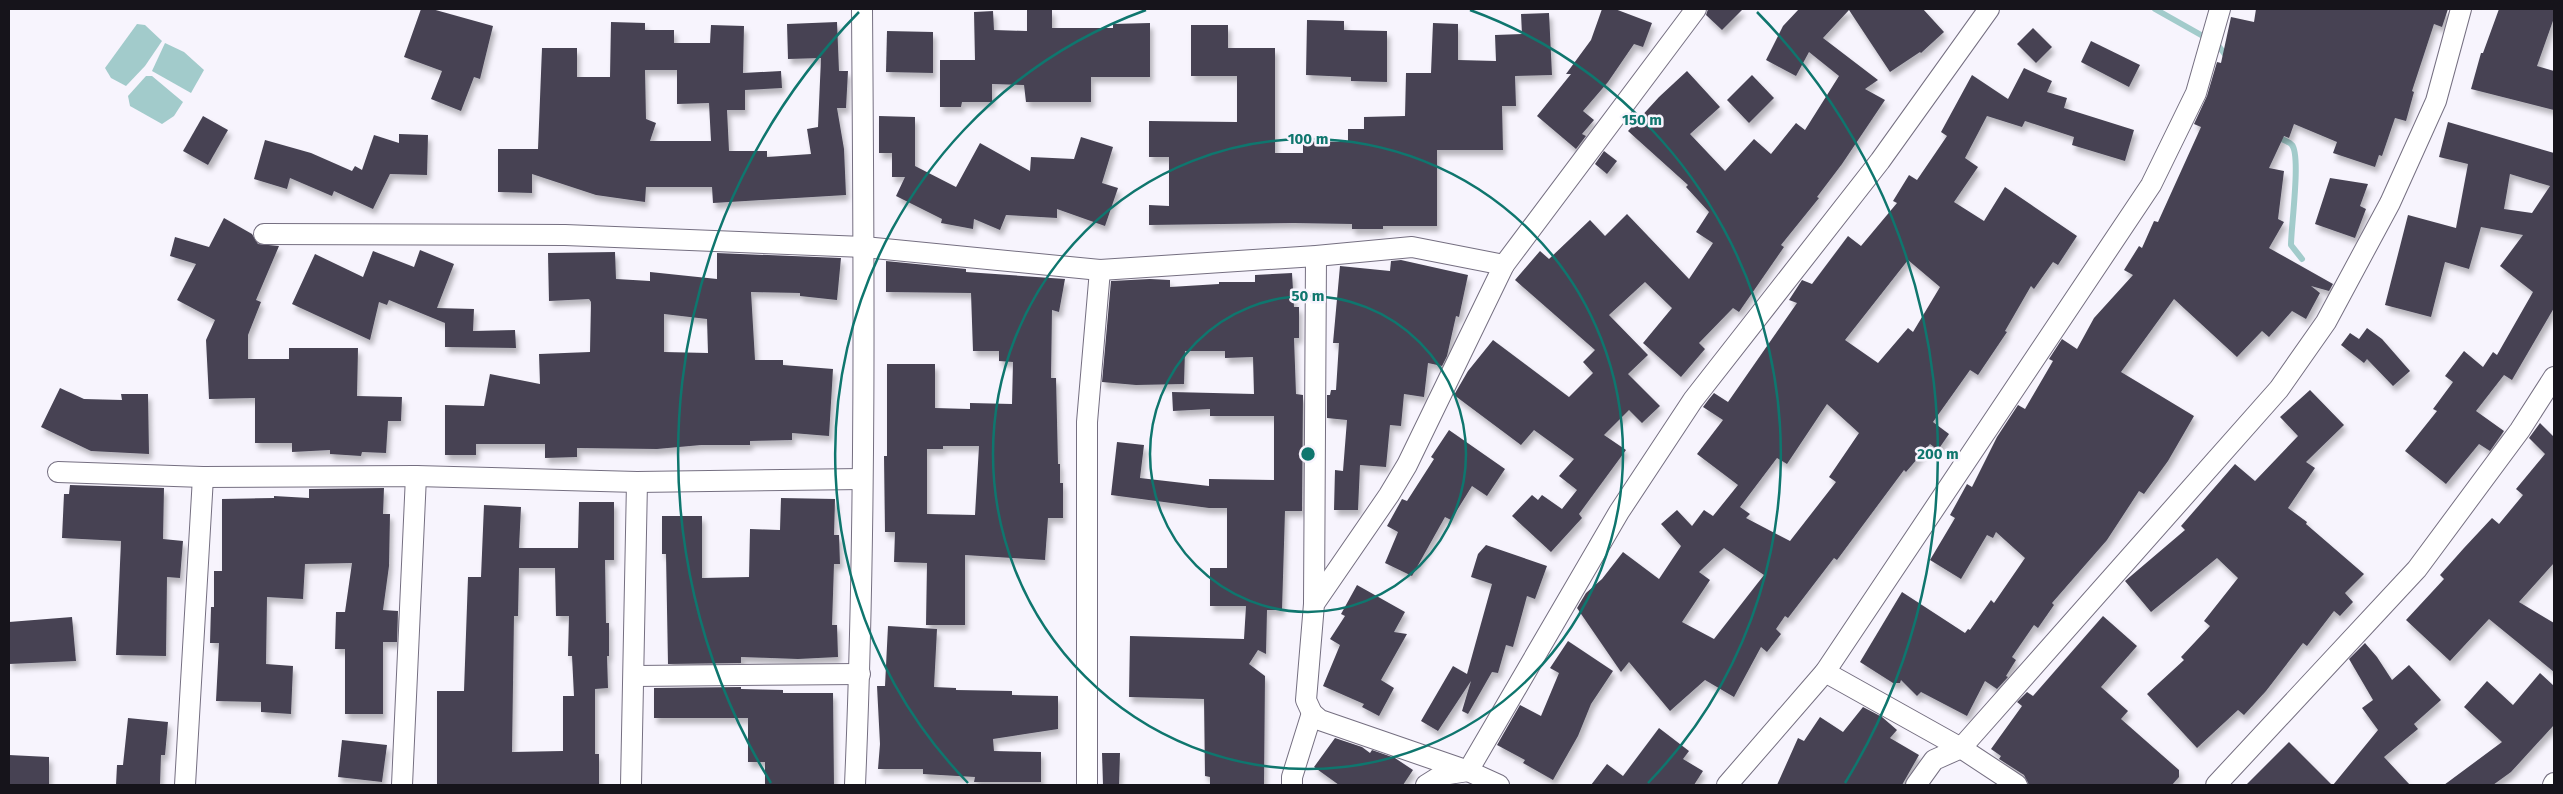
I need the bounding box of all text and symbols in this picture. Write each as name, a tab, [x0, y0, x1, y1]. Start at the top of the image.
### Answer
text: 150 m	[1622, 111, 1662, 129]
text: 100 m	[1288, 130, 1328, 148]
text: 50 m	[1291, 287, 1325, 305]
centre of rings	[1299, 445, 1317, 463]
text: 200 m	[1917, 445, 1959, 463]

